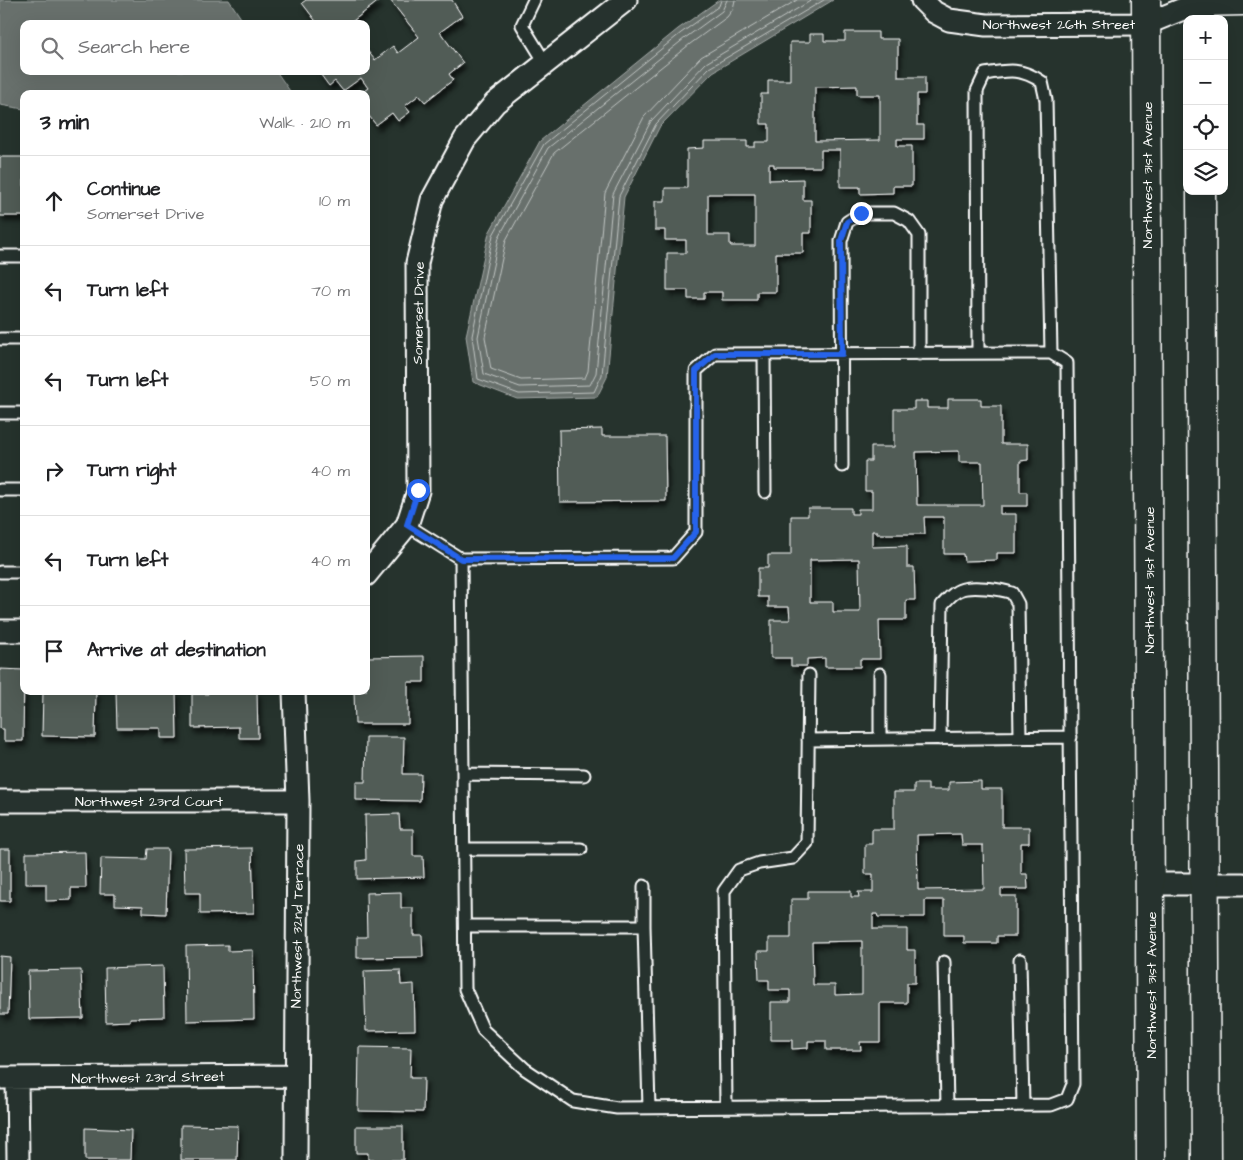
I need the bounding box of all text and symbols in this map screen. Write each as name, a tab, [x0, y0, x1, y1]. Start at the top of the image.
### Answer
street label: Northwest 26th Street	[983, 15, 1136, 35]
map controls	[1183, 15, 1228, 195]
button: +	[1183, 15, 1228, 60]
search box	[20, 20, 370, 75]
icon: search	[38, 34, 66, 62]
text: Search here	[78, 34, 190, 61]
button: −	[1183, 60, 1228, 105]
street label: Northwest 31st Avenue	[1138, 101, 1158, 248]
button: locate	[1183, 105, 1228, 150]
text: 3 min	[40, 108, 89, 137]
text: Walk · 210 m	[259, 112, 350, 134]
button: layers	[1183, 150, 1228, 195]
text: Continue	[87, 176, 161, 203]
icon: ahead	[40, 187, 68, 215]
text: 10 m	[319, 190, 350, 212]
route end	[850, 202, 873, 225]
text: Somerset Drive	[87, 203, 204, 225]
street label: Somerset Drive	[408, 261, 430, 365]
icon: left	[40, 277, 68, 305]
text: Turn left	[87, 277, 168, 304]
text: 70 m	[311, 280, 350, 302]
icon: left	[40, 367, 68, 395]
text: Turn left	[87, 367, 168, 394]
text: 50 m	[310, 370, 350, 392]
icon: right	[40, 457, 68, 485]
text: Turn right	[87, 457, 176, 484]
text: 40 m	[310, 460, 350, 482]
route start	[407, 479, 430, 502]
street label: Northwest 31st Avenue	[1140, 506, 1160, 653]
icon: left	[40, 547, 68, 575]
text: Turn left	[87, 547, 168, 574]
text: 40 m	[310, 550, 350, 572]
icon: arrive	[40, 637, 68, 665]
text: Arrive at destination	[87, 637, 266, 664]
street label: Northwest 23rd Court	[75, 792, 223, 812]
street label: Northwest 32nd Terrace	[287, 843, 309, 1008]
street label: Northwest 31st Avenue	[1142, 911, 1162, 1058]
street label: Northwest 23rd Street	[71, 1067, 225, 1089]

